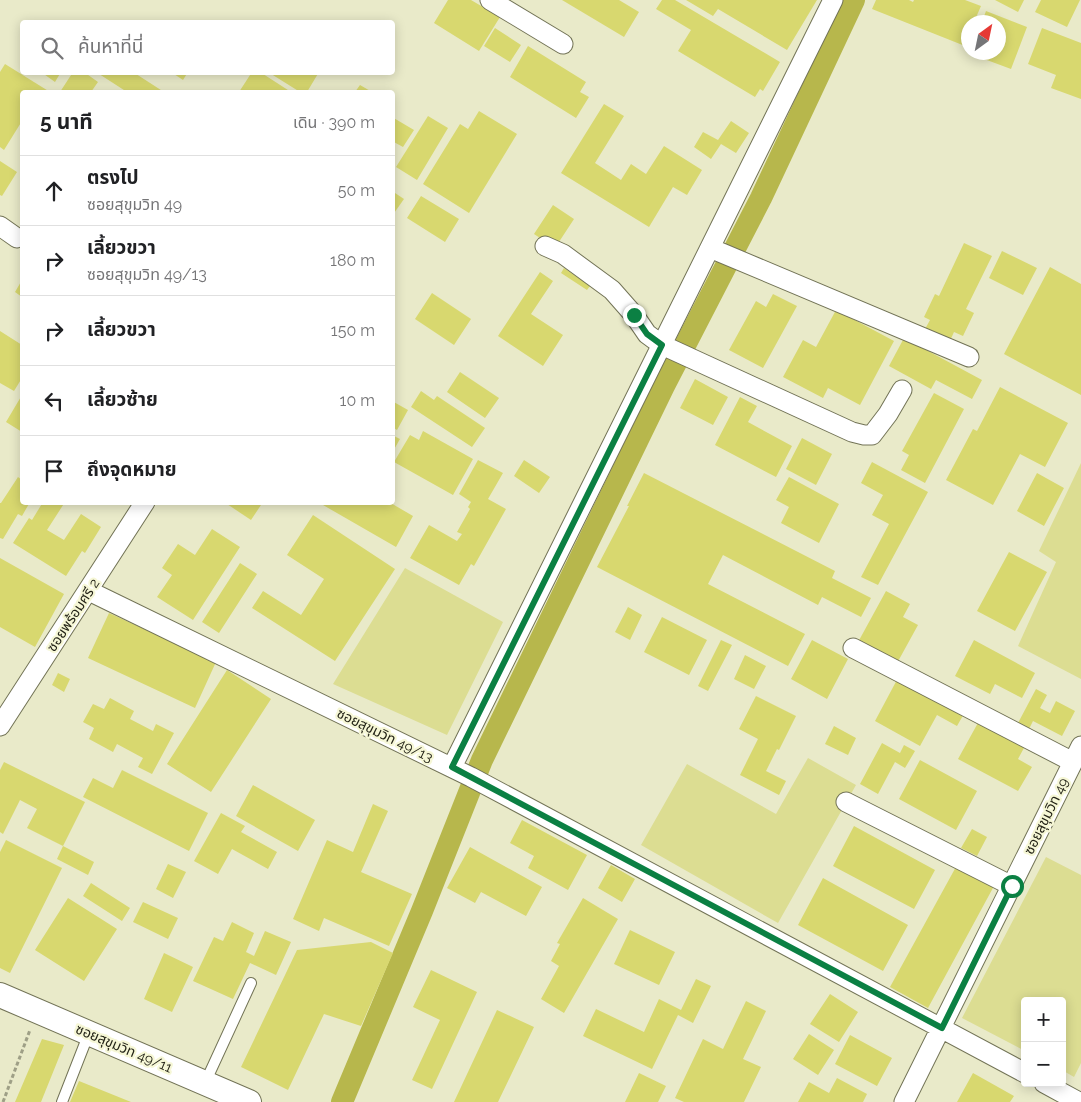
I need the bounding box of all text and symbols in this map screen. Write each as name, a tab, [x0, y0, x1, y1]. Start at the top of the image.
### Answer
north arrow	[961, 15, 1006, 60]
search box	[20, 20, 395, 75]
icon: search	[38, 34, 66, 62]
text: ค้นหาที่นี่	[78, 35, 143, 57]
text: 5 นาที	[40, 109, 93, 134]
text: เดิน · 390 m	[293, 113, 375, 132]
text: ตรงไป	[87, 166, 139, 188]
icon: ahead	[40, 177, 68, 205]
text: 50 m	[338, 181, 375, 200]
text: ซอยสุขุมวิท 49	[87, 195, 182, 214]
text: เลี้ยวขวา	[87, 236, 156, 258]
icon: right	[40, 247, 68, 275]
text: 180 m	[330, 251, 375, 270]
text: ซอยสุขุมวิท 49/13	[87, 265, 207, 284]
route end	[623, 304, 646, 327]
icon: right	[40, 317, 68, 345]
text: เลี้ยวขวา	[87, 318, 156, 340]
text: 150 m	[331, 321, 375, 340]
icon: left	[40, 387, 68, 415]
text: เลี้ยวซ้าย	[87, 388, 158, 410]
text: 10 m	[340, 391, 375, 410]
icon: arrive	[40, 457, 68, 485]
text: ถึงจุดหมาย	[87, 458, 177, 480]
street label: ซอยพร้อมศรี 2	[43, 575, 103, 655]
street label: ซอยสุขุมวิท 49/13	[334, 705, 436, 766]
street label: ซอยสุขุมวิท 49	[1021, 775, 1072, 857]
route start	[1001, 875, 1024, 898]
map controls	[1021, 997, 1066, 1087]
button: +	[1021, 997, 1066, 1042]
street label: ซอยสุขุมวิท 49/11	[73, 1020, 175, 1076]
button: −	[1021, 1042, 1066, 1087]

